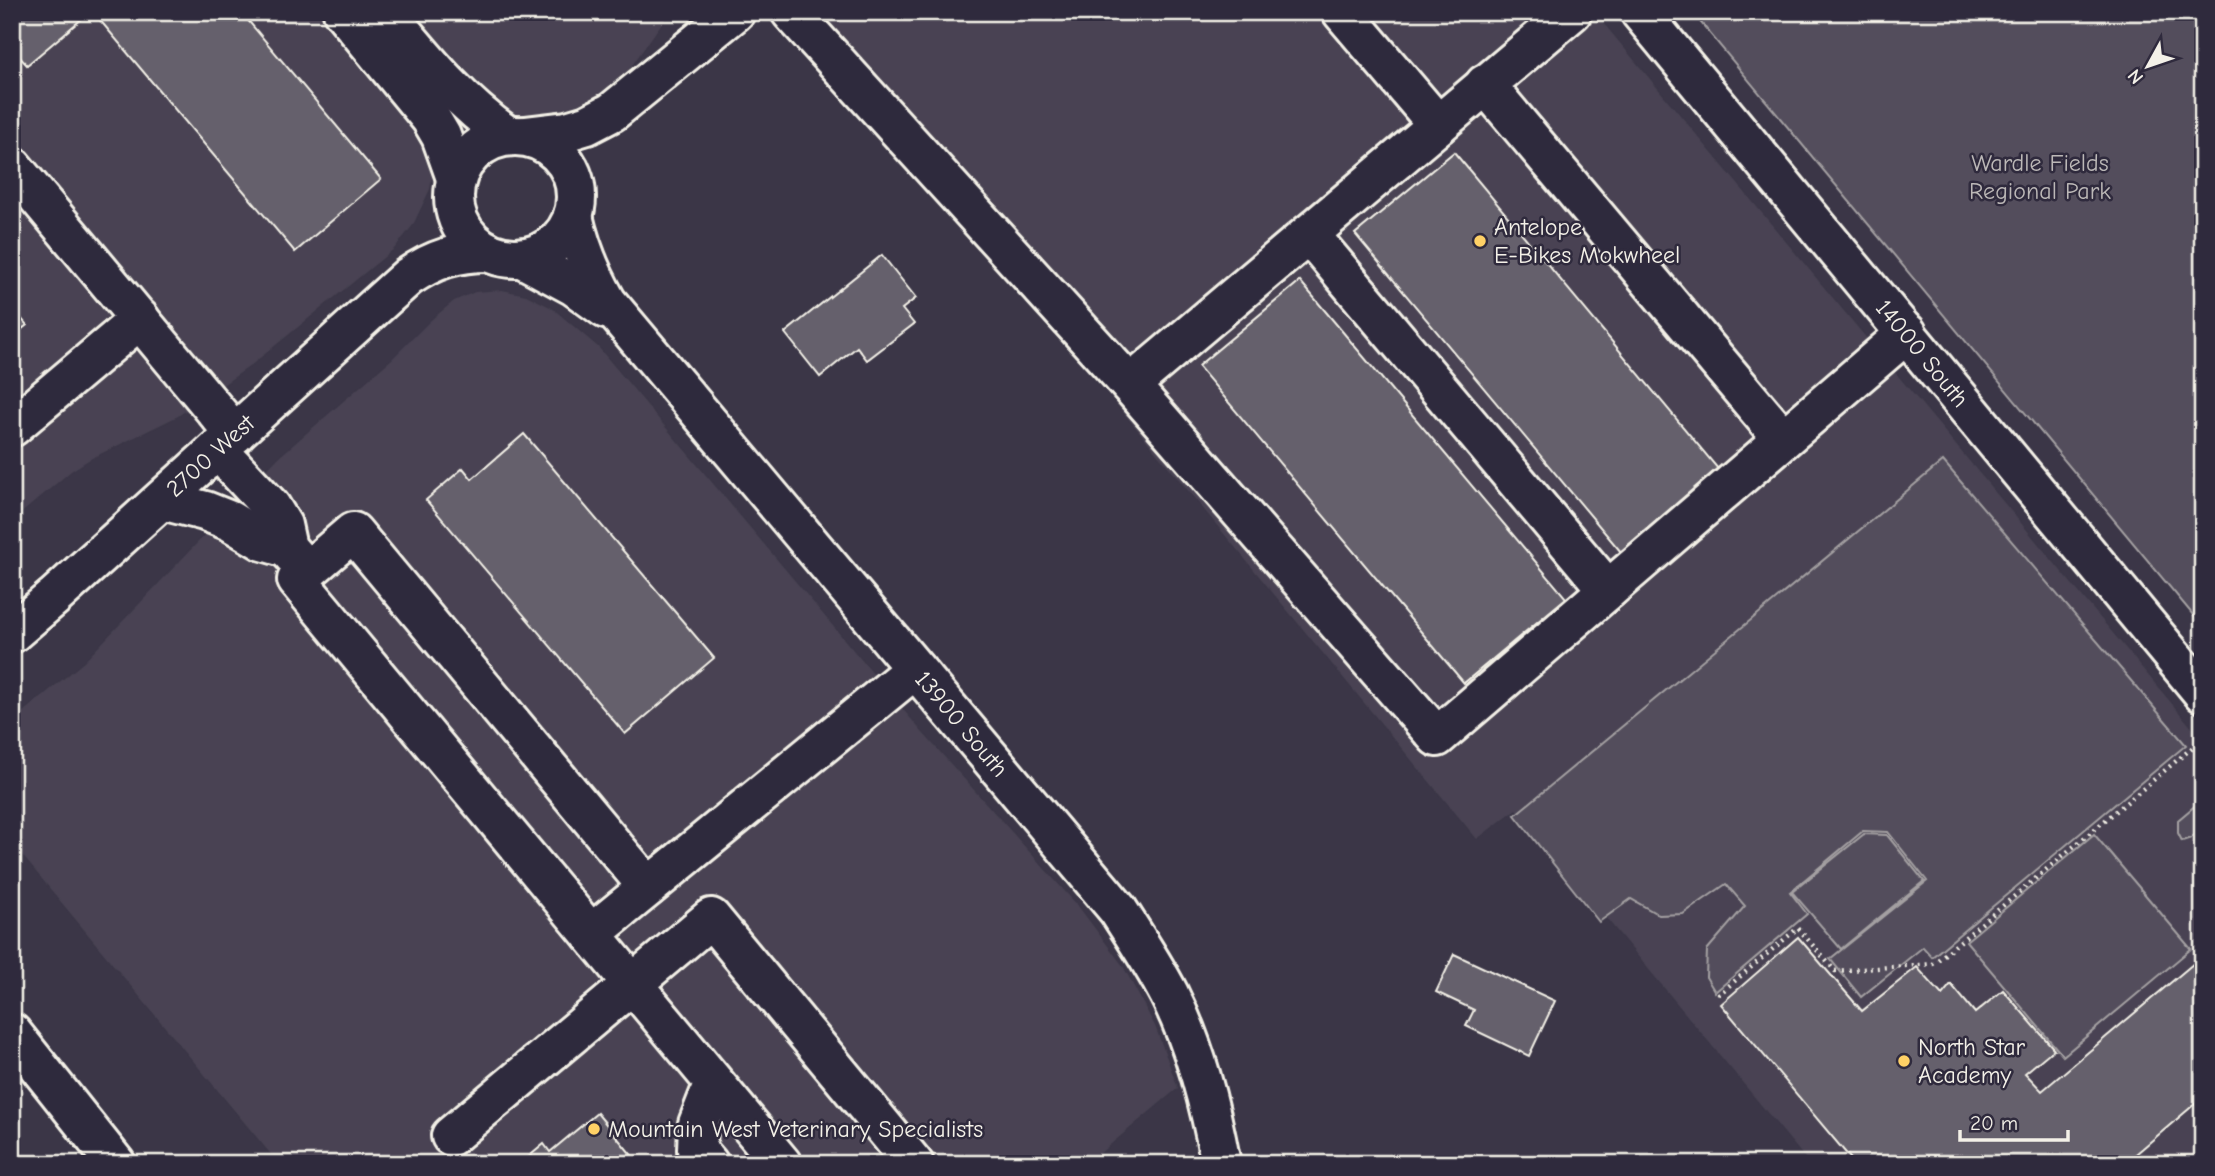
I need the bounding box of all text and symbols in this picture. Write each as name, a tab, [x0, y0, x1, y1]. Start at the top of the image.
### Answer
north arrow	[2114, 32, 2184, 102]
text: N	[2123, 64, 2148, 88]
park label: Wardle Fields Regional Park	[1969, 149, 2111, 205]
place label: Antelope E-Bikes Mokwheel	[1494, 213, 1680, 269]
marker: Antelope E-Bikes Mokwheel	[1472, 233, 1488, 249]
street label: 14000 South	[1870, 294, 1975, 413]
street label: 2700 West	[160, 408, 261, 503]
street label: 13900 South	[909, 665, 1014, 783]
place label: North Star Academy	[1918, 1033, 2026, 1089]
marker: North Star Academy	[1896, 1053, 1912, 1069]
scale bar	[1960, 1099, 2068, 1143]
text: 20 m	[1970, 1111, 2018, 1135]
place label: Mountain West Veterinary Specialists	[608, 1115, 983, 1143]
marker: Mountain West Veterinary Specialists	[586, 1121, 602, 1137]

